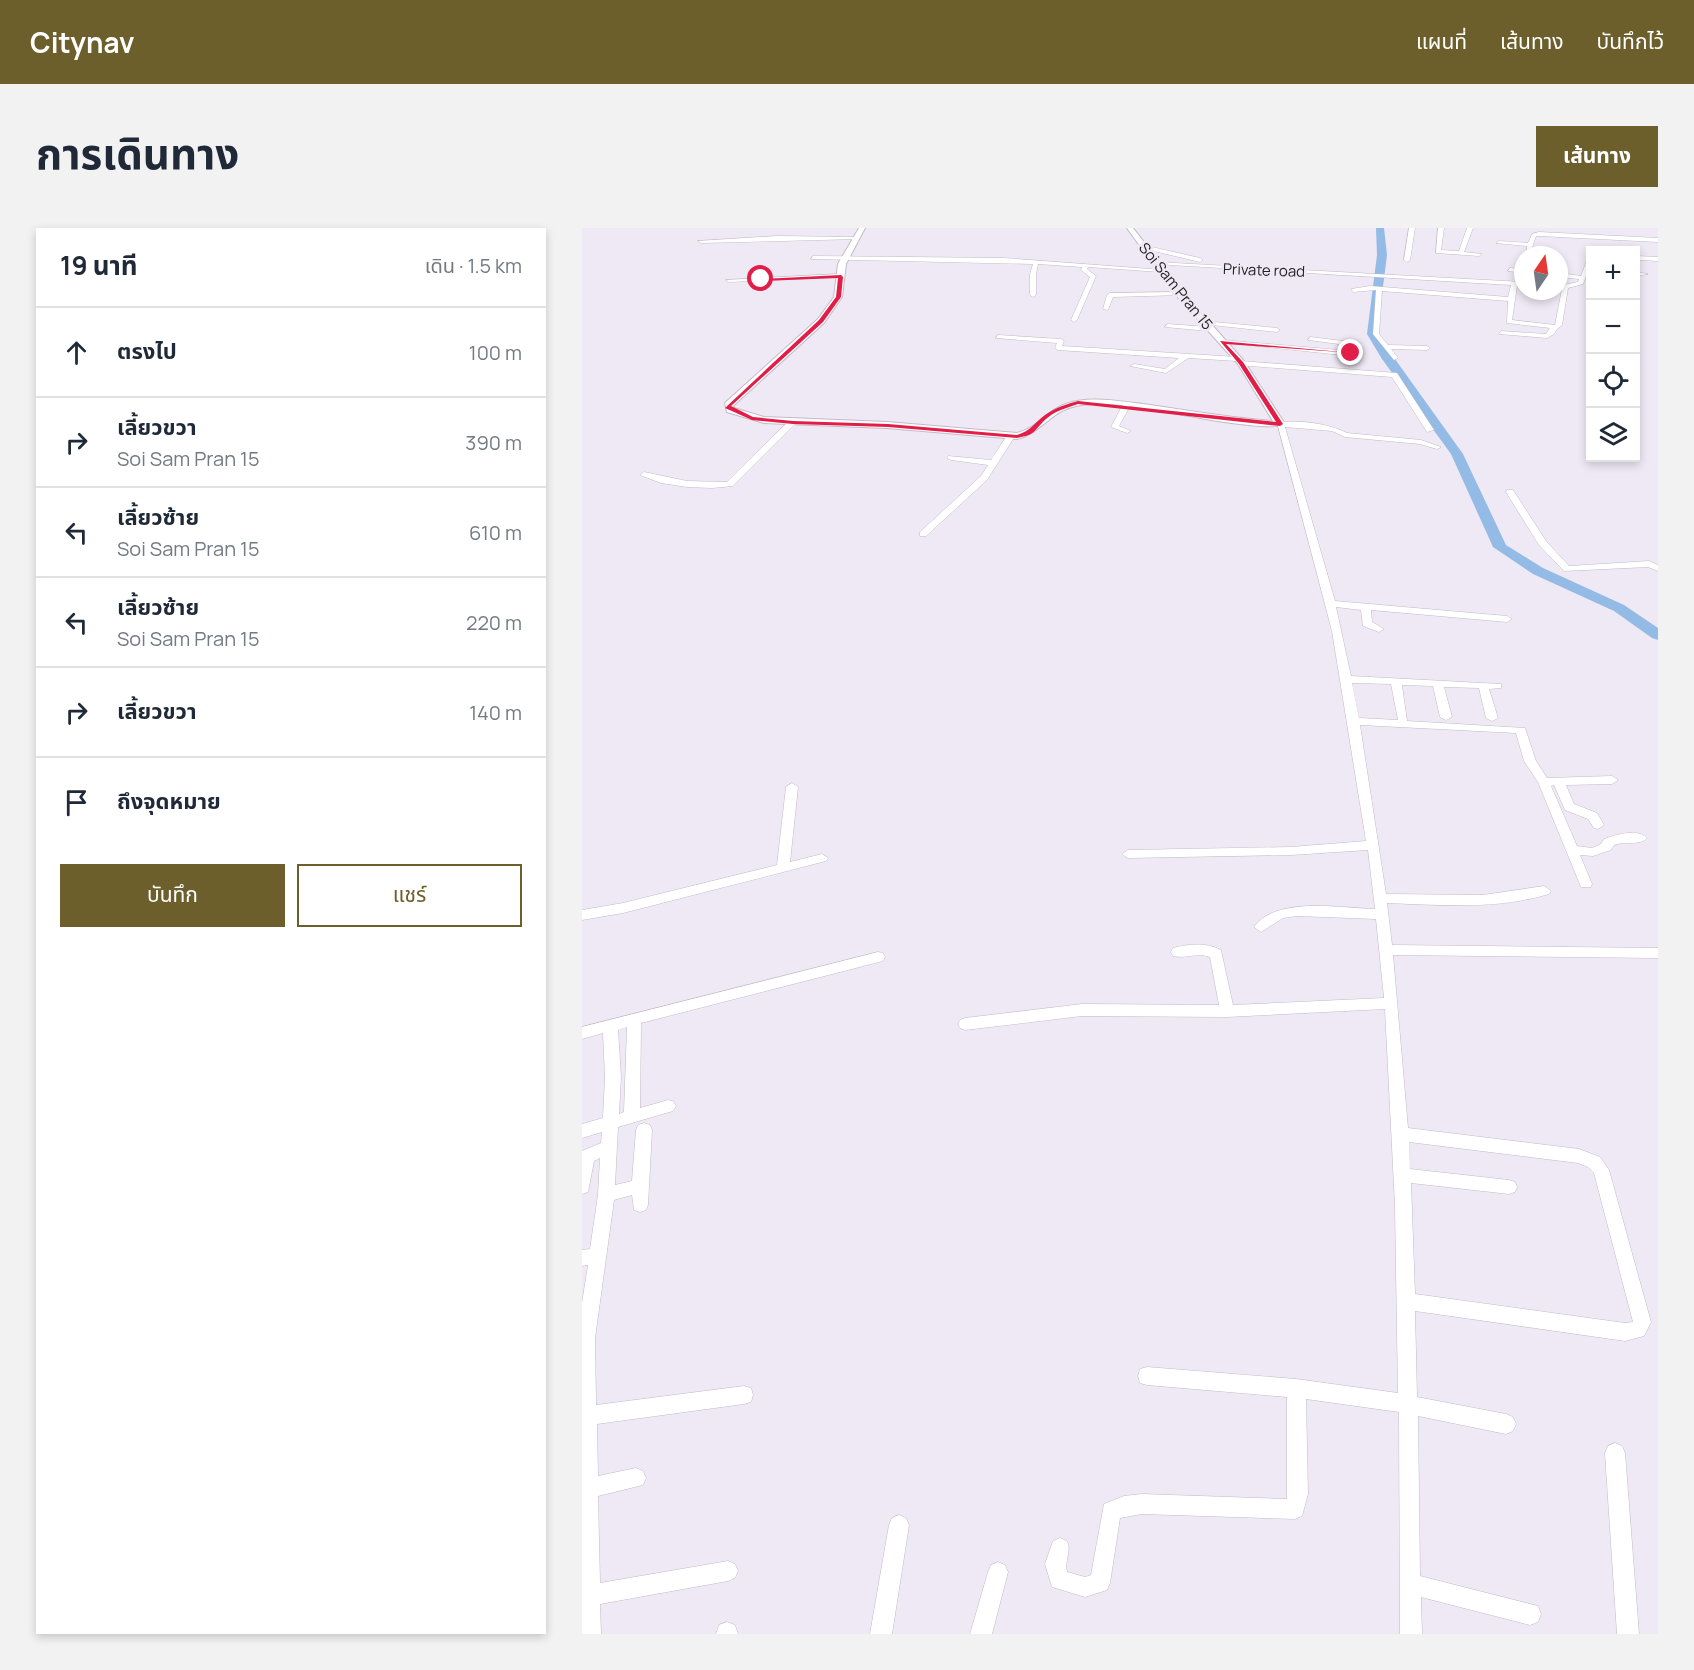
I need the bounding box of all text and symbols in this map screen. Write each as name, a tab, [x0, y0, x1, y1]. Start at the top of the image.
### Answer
text: Citynav	[30, 23, 134, 61]
text: แผนที่	[1416, 27, 1467, 55]
text: เส้นทาง	[1500, 27, 1564, 55]
text: บันทึกไว้	[1597, 27, 1664, 55]
text: การเดินทาง	[36, 124, 239, 182]
button: เส้นทาง	[1536, 126, 1658, 187]
street label: Soi Sam Pran 15	[1134, 238, 1218, 334]
north arrow	[1514, 246, 1568, 300]
map controls	[1586, 246, 1640, 462]
button: +	[1586, 246, 1640, 300]
text: 19 นาที	[60, 247, 138, 283]
text: เดิน · 1.5 km	[425, 252, 522, 279]
street label: Private road	[1223, 258, 1305, 282]
route start	[747, 265, 773, 291]
button: −	[1586, 300, 1640, 354]
icon: ahead	[60, 336, 93, 369]
text: ตรงไป	[117, 336, 177, 366]
text: 100 m	[469, 339, 522, 366]
route end	[1337, 339, 1363, 365]
button: locate	[1586, 354, 1640, 408]
button: layers	[1586, 408, 1640, 462]
text: เลี้ยวขวา	[117, 412, 197, 442]
icon: right	[60, 426, 93, 459]
text: 390 m	[465, 429, 522, 456]
text: Soi Sam Pran 15	[117, 445, 259, 472]
text: เลี้ยวซ้าย	[117, 502, 199, 532]
icon: left	[60, 516, 93, 549]
text: 610 m	[469, 519, 522, 546]
text: Soi Sam Pran 15	[117, 535, 259, 562]
text: เลี้ยวซ้าย	[117, 592, 199, 622]
icon: left	[60, 606, 93, 639]
text: 220 m	[466, 609, 522, 636]
text: Soi Sam Pran 15	[117, 625, 259, 652]
icon: right	[60, 696, 93, 729]
text: เลี้ยวขวา	[117, 696, 197, 726]
text: 140 m	[469, 699, 522, 726]
icon: arrive	[60, 786, 93, 819]
text: ถึงจุดหมาย	[117, 786, 221, 816]
button: บันทึก	[60, 864, 285, 927]
button: แชร์	[297, 864, 522, 927]

